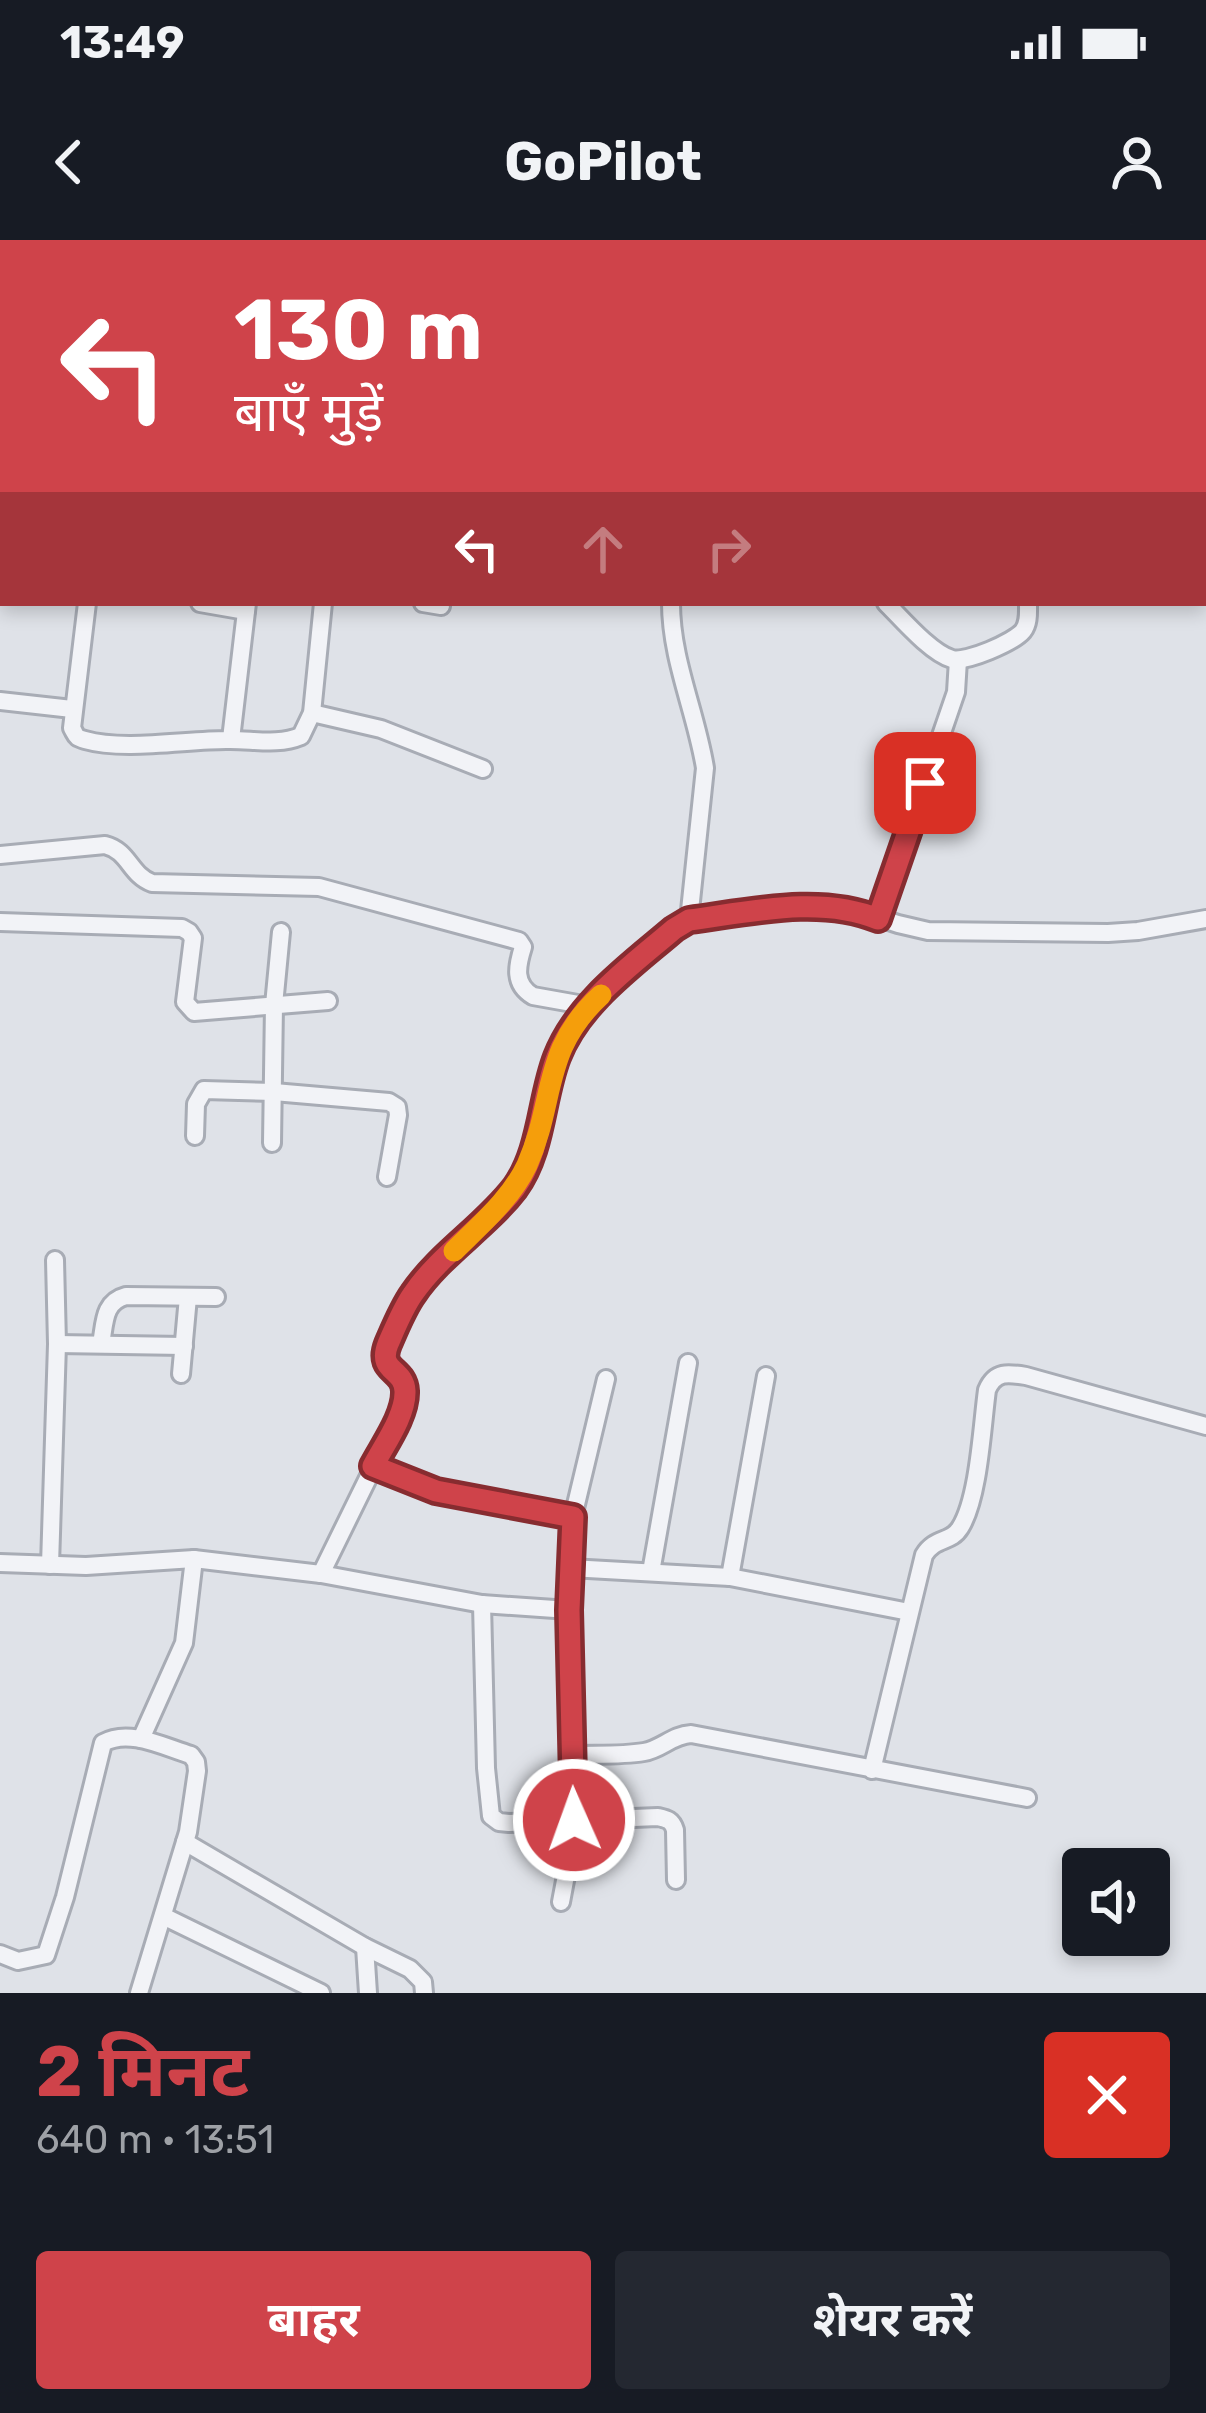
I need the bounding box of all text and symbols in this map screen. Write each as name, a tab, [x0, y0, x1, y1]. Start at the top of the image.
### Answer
text: 13:49	[60, 16, 185, 69]
icon: back	[36, 129, 102, 195]
icon: person	[1104, 129, 1170, 195]
text: GoPilot	[504, 130, 702, 194]
text: 130 m	[234, 280, 483, 380]
icon: left	[36, 288, 192, 444]
text: बाएँ मुड़ें	[234, 381, 383, 445]
icon: left	[444, 516, 510, 582]
icon: ahead	[570, 516, 636, 582]
icon: right	[696, 516, 762, 582]
pin	[874, 732, 976, 834]
icon: arrive	[892, 750, 958, 816]
position arrow	[511, 1757, 637, 1883]
map controls	[1062, 1848, 1170, 1956]
button: sound	[1062, 1848, 1170, 1956]
text: 2 मिनट	[36, 2029, 249, 2114]
button: close	[1044, 2032, 1170, 2158]
text: 640 m · 13:51	[36, 2117, 274, 2163]
button: बाहर	[36, 2251, 591, 2389]
button: शेयर करें	[615, 2251, 1170, 2389]

